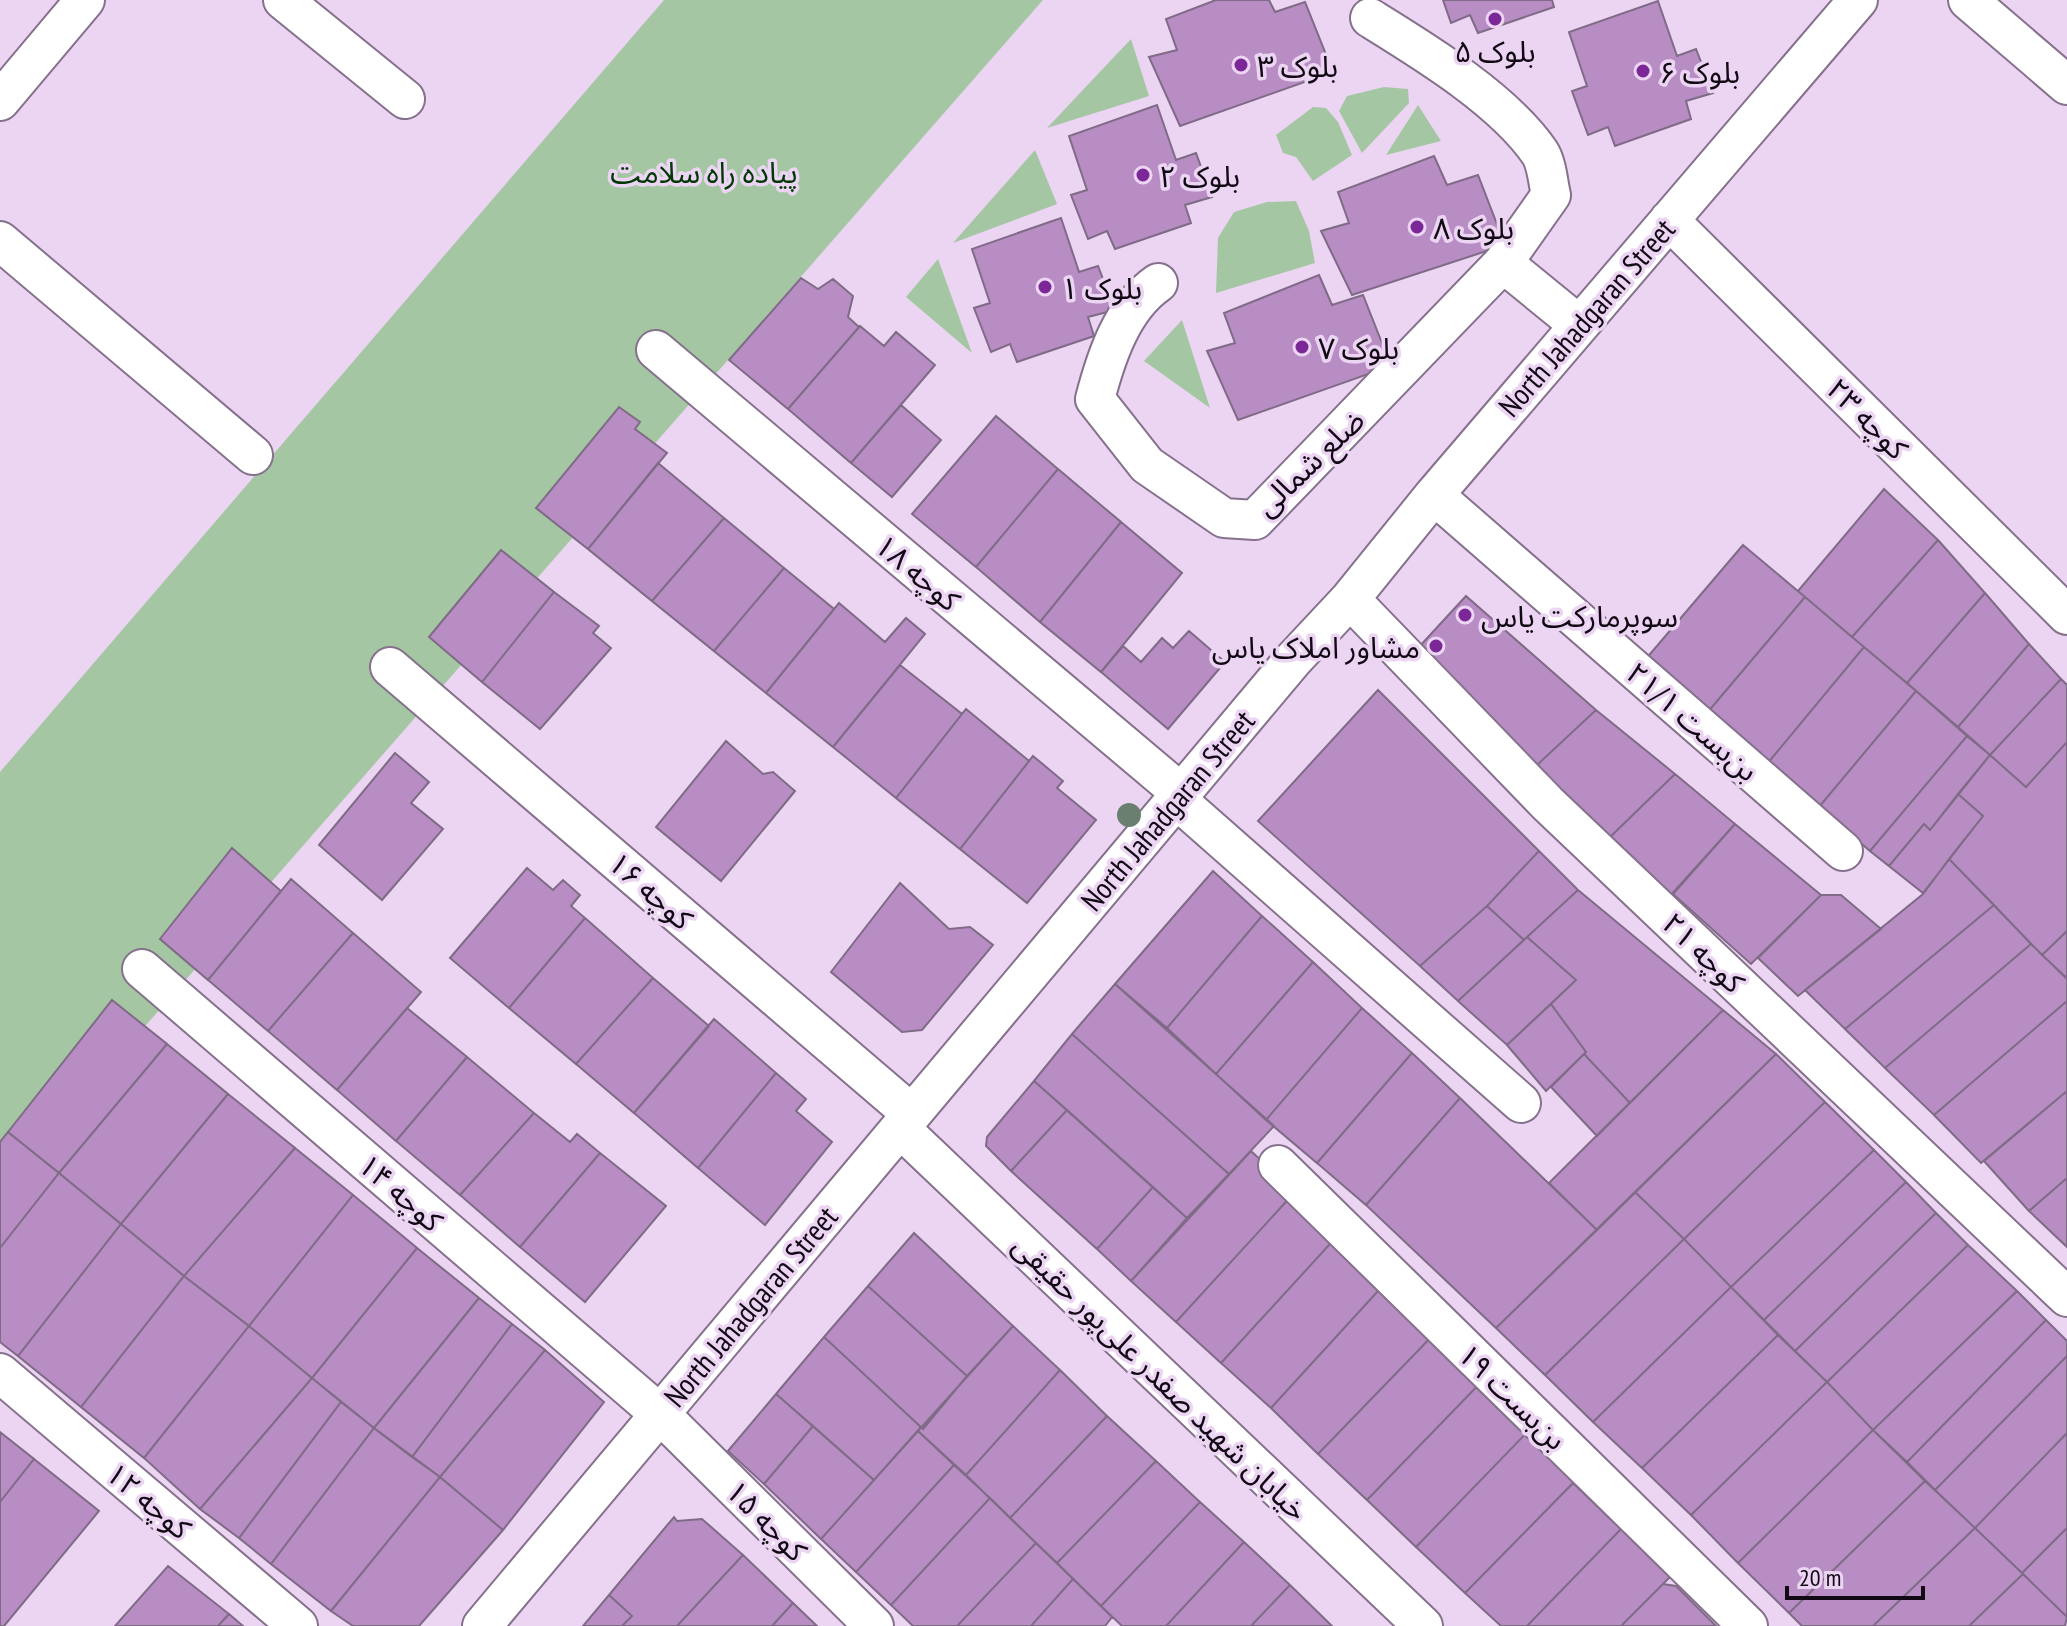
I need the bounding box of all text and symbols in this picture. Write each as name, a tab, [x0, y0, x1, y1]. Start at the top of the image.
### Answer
marker: بلوک ۵	[1486, 10, 1504, 28]
place label: بلوک ۵	[1454, 31, 1536, 70]
place label: بلوک ۳	[1257, 46, 1338, 85]
place label: بلوک ۶	[1659, 52, 1740, 91]
marker: بلوک ۳	[1232, 56, 1250, 74]
marker: بلوک ۶	[1634, 62, 1652, 80]
park label: پیاده راه سلامت	[610, 152, 798, 192]
place label: بلوک ۲	[1159, 156, 1240, 195]
marker: بلوک ۲	[1134, 166, 1152, 184]
place label: بلوک ۸	[1433, 208, 1514, 247]
street label: North Jahadgaran Street	[1489, 209, 1683, 424]
marker: بلوک ۸	[1408, 218, 1426, 236]
place label: بلوک ۱	[1061, 268, 1142, 307]
marker: بلوک ۱	[1036, 278, 1054, 296]
place label: بلوک ۷	[1318, 328, 1399, 367]
marker: بلوک ۷	[1293, 338, 1311, 356]
street label: کوچه ۲۳	[1818, 369, 1917, 468]
street label: ضلع شمالی	[1246, 400, 1375, 527]
street label: کوچه ۱۸	[867, 525, 969, 620]
place label: سوپرمارکت یاس	[1481, 596, 1678, 636]
marker: سوپرمارکت یاس	[1456, 606, 1474, 624]
place label: مشاور املاک یاس	[1212, 627, 1420, 666]
marker: مشاور املاک یاس	[1427, 637, 1445, 655]
street label: بن‌بست ۲۱/۱	[1619, 653, 1767, 789]
street label: North Jahadgaran Street	[1072, 701, 1263, 918]
street label: کوچه ۱۶	[600, 843, 702, 939]
street label: کوچه ۲۱	[1654, 903, 1754, 1002]
street label: کوچه ۱۴	[350, 1145, 452, 1241]
street label: North Jahadgaran Street	[655, 1197, 846, 1414]
street label: خیابان شهید صفدر علی‌پور حقیقی	[1004, 1225, 1317, 1530]
street label: بن‌بست ۱۹	[1450, 1334, 1576, 1458]
street label: کوچه ۱۲	[98, 1453, 200, 1548]
street label: کوچه ۱۵	[717, 1471, 816, 1570]
scale bar	[1787, 1550, 1923, 1600]
text: 20 m	[1799, 1562, 1841, 1593]

